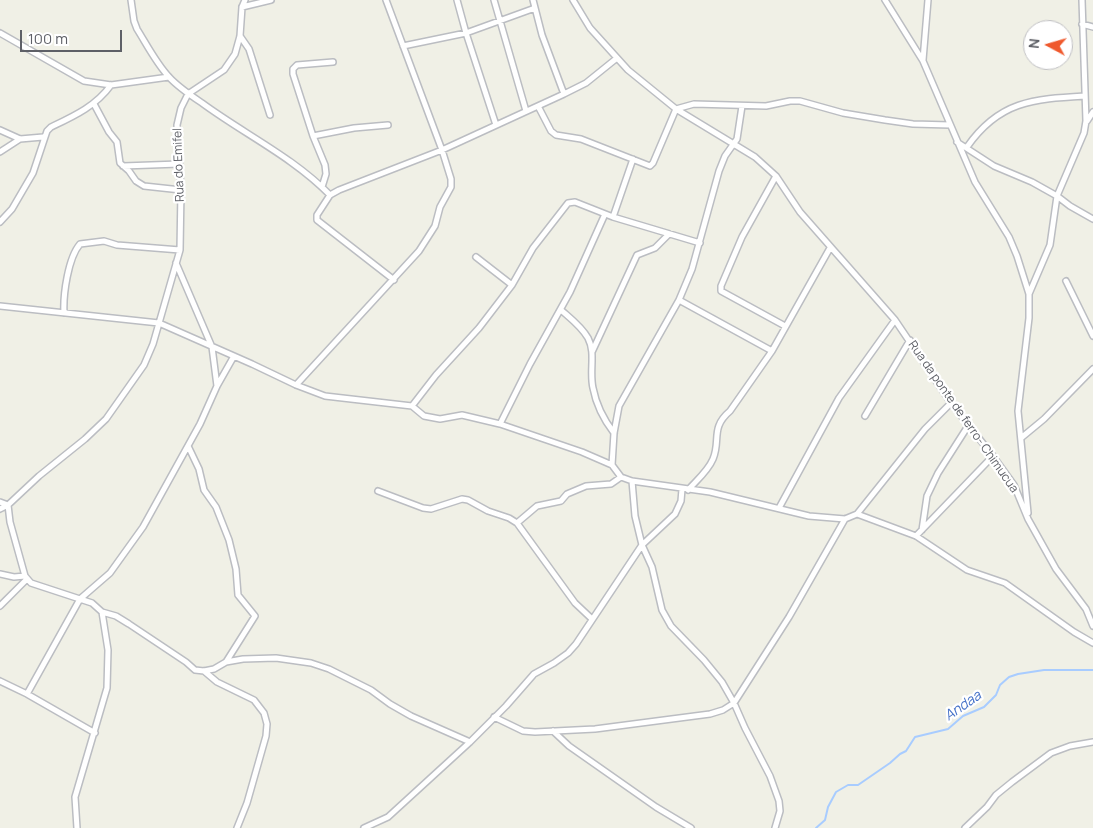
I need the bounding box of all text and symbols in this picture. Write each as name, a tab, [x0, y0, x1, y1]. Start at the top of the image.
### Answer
scale bar	[22, 20, 125, 52]
north arrow	[1023, 20, 1073, 70]
text: 100 m	[28, 28, 68, 49]
text: N	[1024, 37, 1044, 49]
street label: Rua do Emifel	[171, 128, 187, 202]
street label: Rua da ponte de ferro- Chimucua	[905, 338, 1021, 496]
water label: Andaa	[941, 687, 985, 725]

